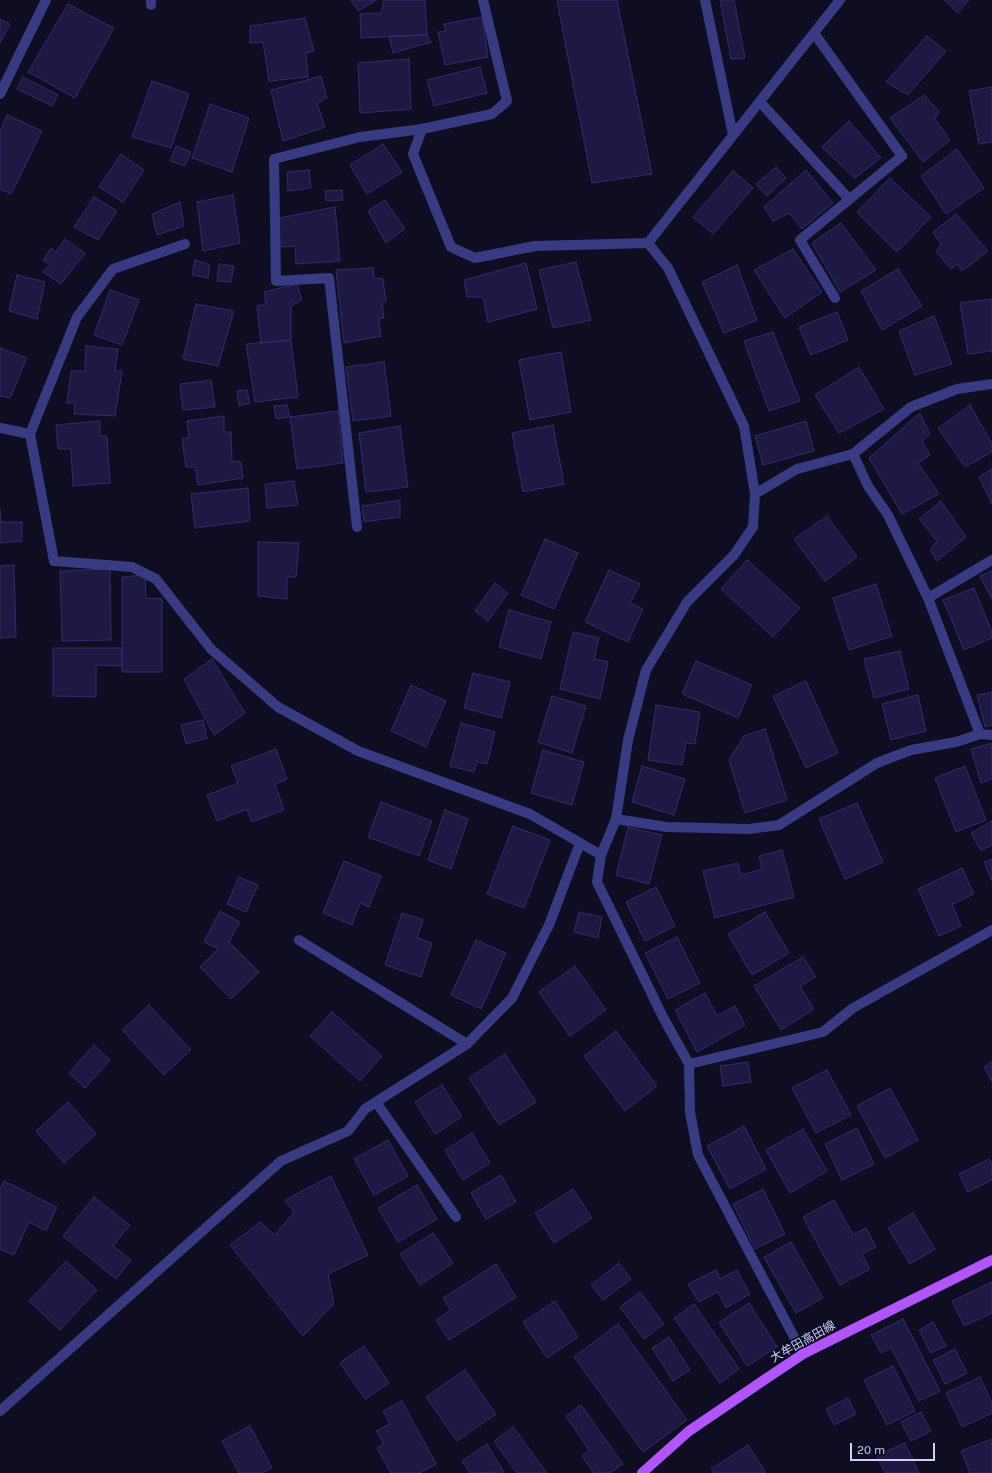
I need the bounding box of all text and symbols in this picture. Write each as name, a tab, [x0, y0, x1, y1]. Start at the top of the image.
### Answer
street label: 大牟田高田線	[768, 1318, 838, 1366]
scale bar	[852, 1435, 937, 1461]
text: 20 m	[857, 1443, 885, 1457]

